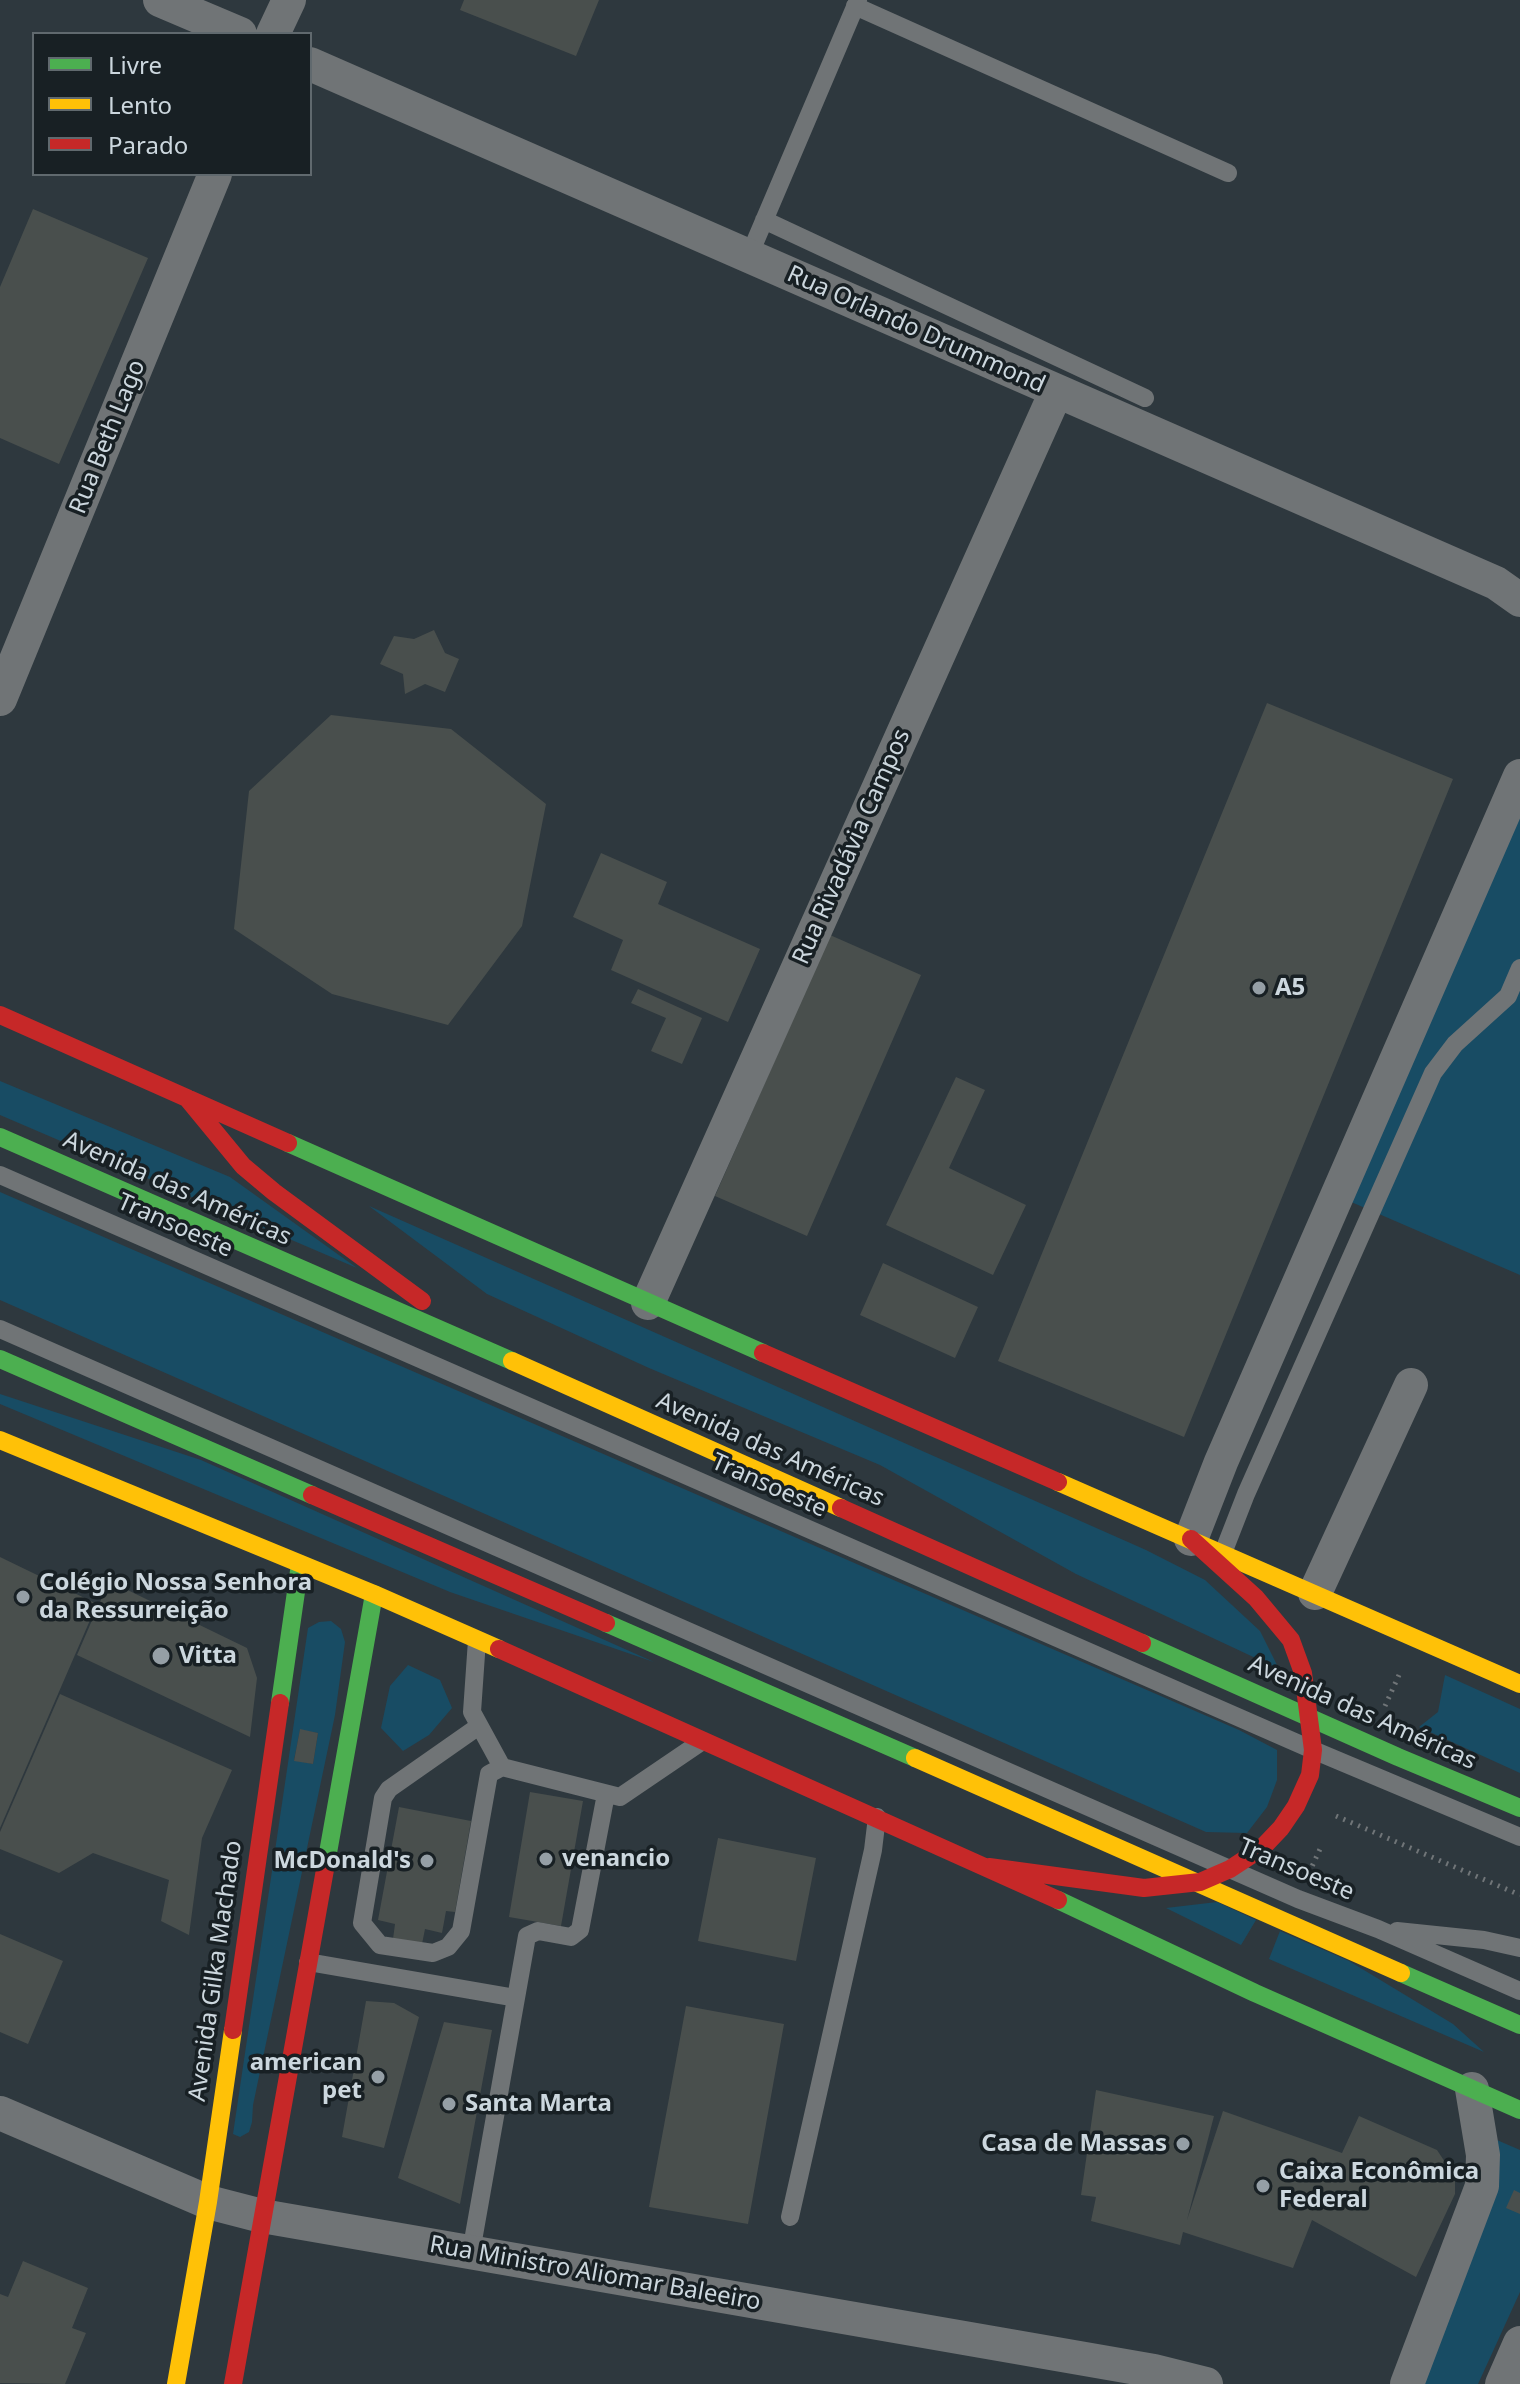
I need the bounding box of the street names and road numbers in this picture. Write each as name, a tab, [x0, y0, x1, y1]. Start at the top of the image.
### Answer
street label: Rua Orlando Drummond	[783, 260, 1049, 400]
street label: Rua Beth Lago	[64, 356, 152, 518]
street label: Rua Rivadávia Campos	[787, 725, 917, 969]
street label: Avenida das Américas	[59, 1126, 295, 1252]
street label: Transoeste	[113, 1188, 237, 1264]
street label: Avenida das Américas	[652, 1387, 888, 1513]
street label: Transoeste	[707, 1448, 831, 1524]
street label: Avenida das Américas	[1244, 1650, 1480, 1776]
street label: Transoeste	[1234, 1833, 1358, 1907]
street label: Avenida Gilka Machado	[183, 1839, 249, 2103]
street label: Rua Ministro Aliomar Baleeiro	[427, 2231, 763, 2317]

